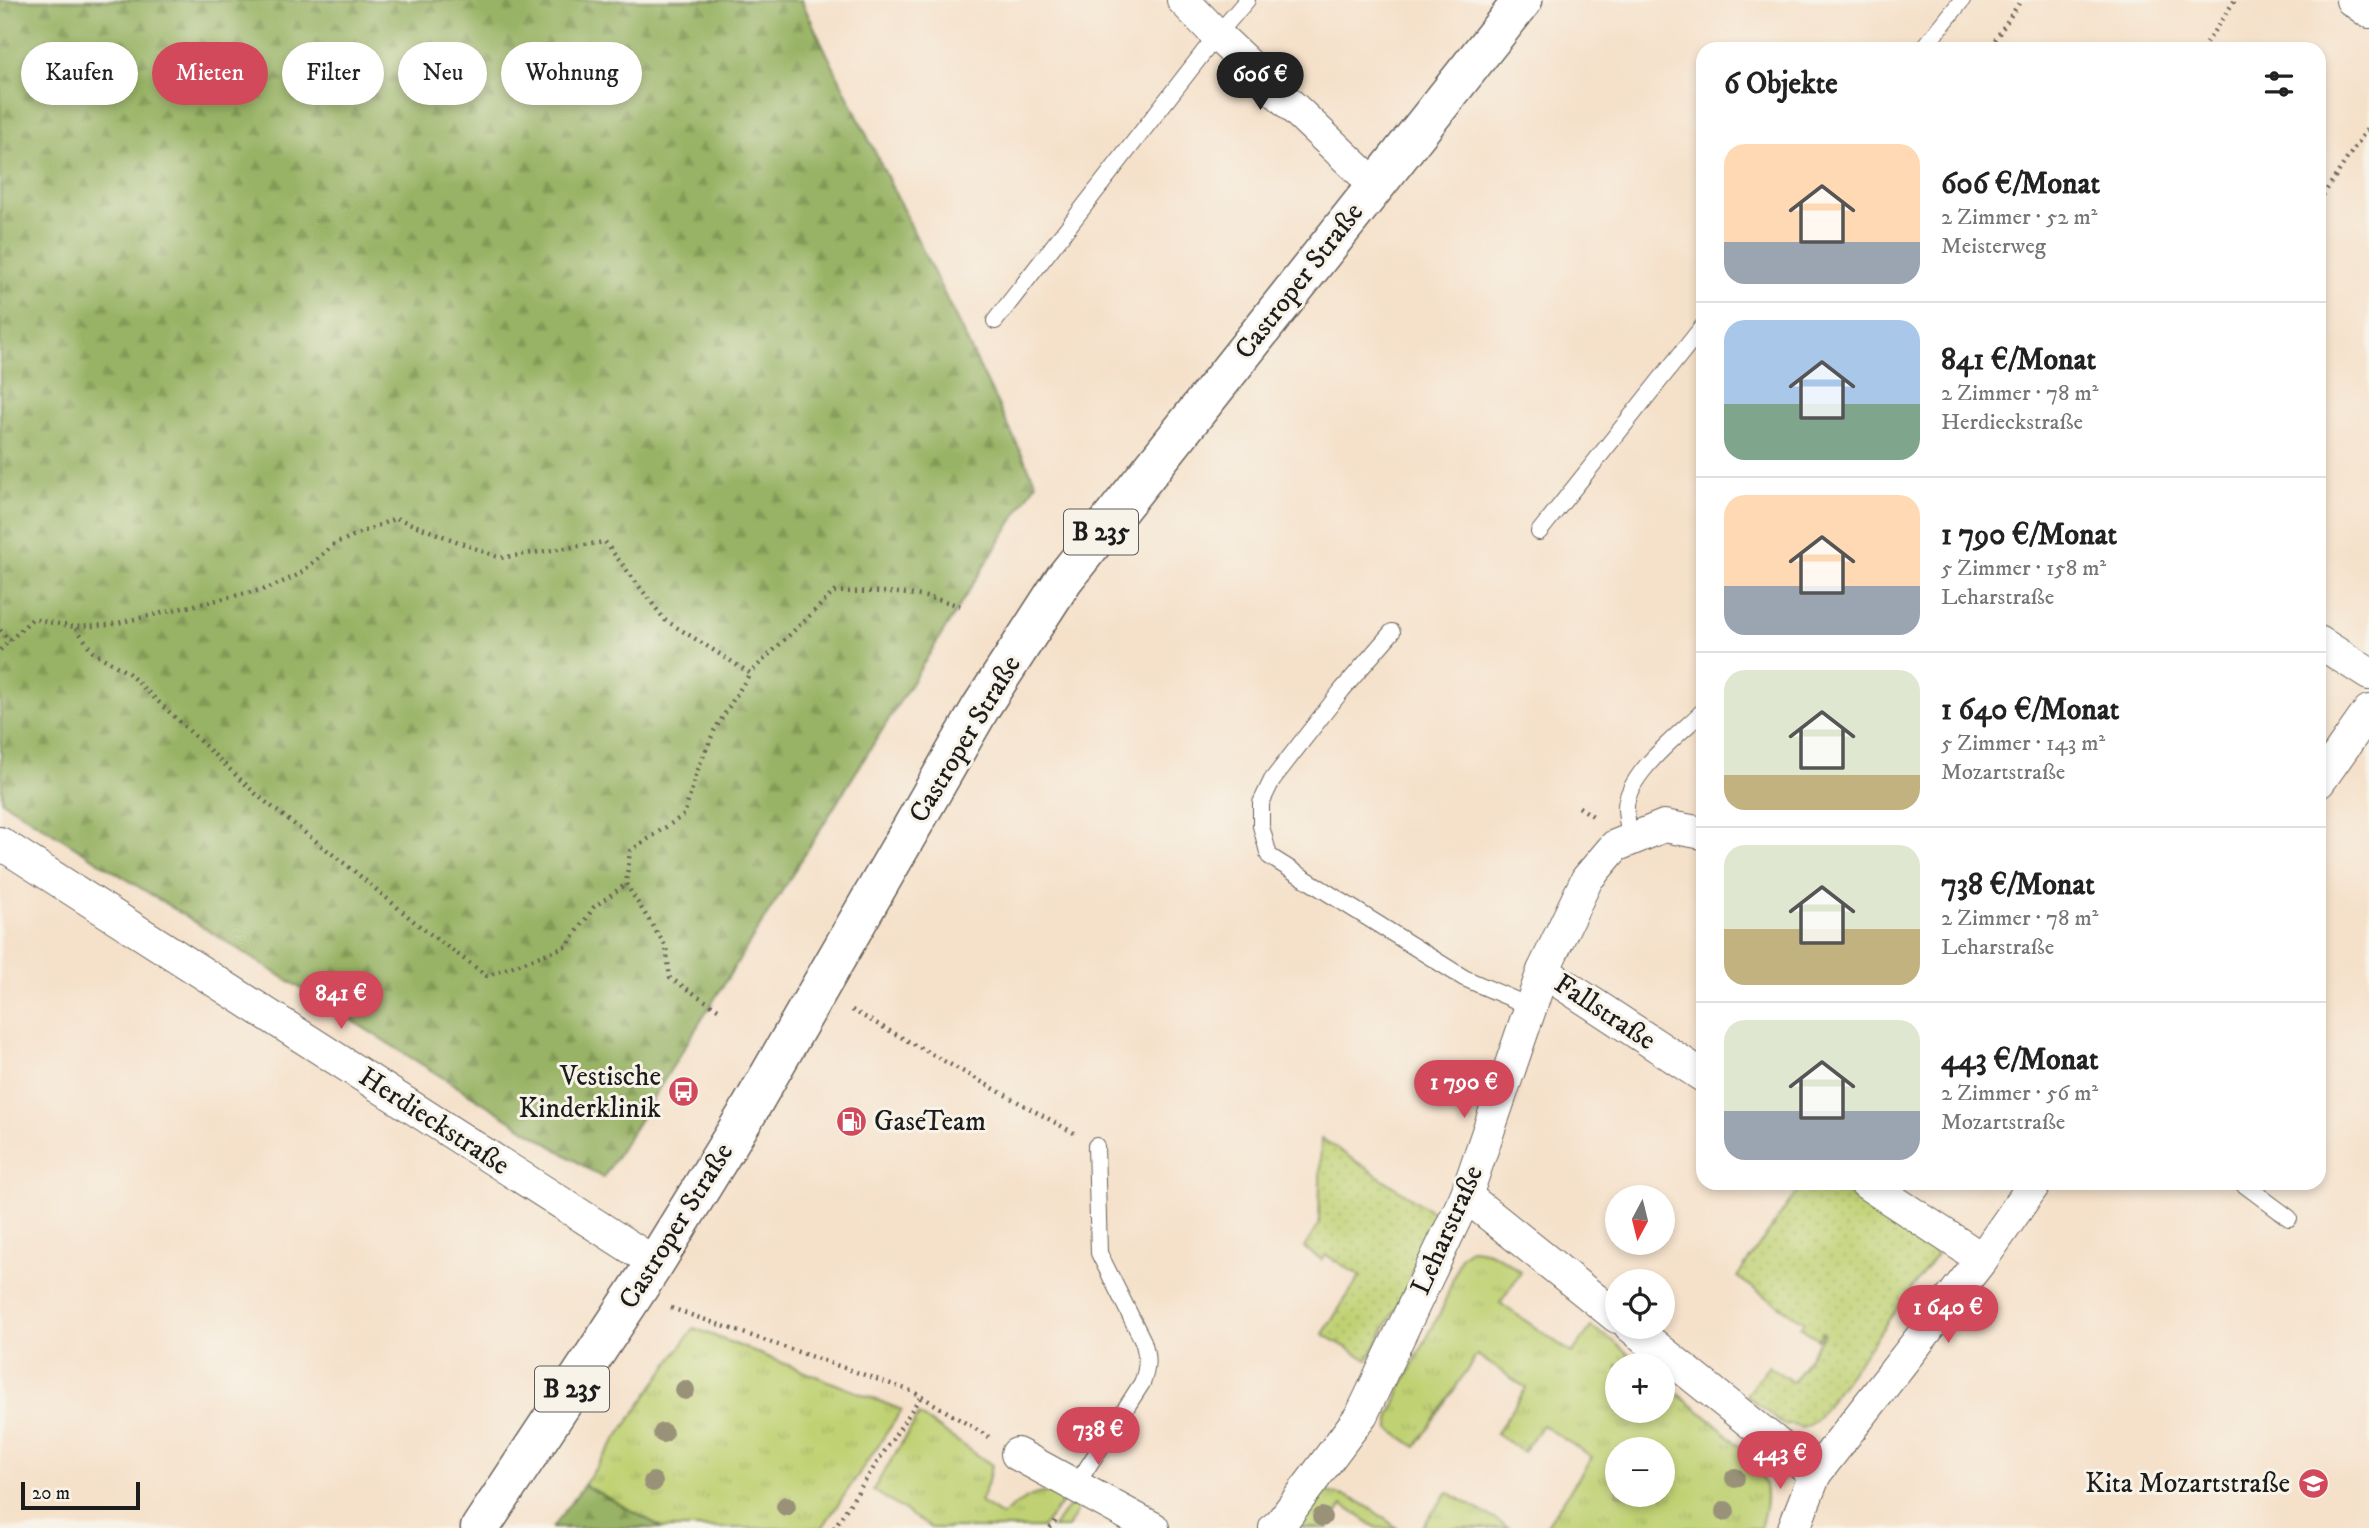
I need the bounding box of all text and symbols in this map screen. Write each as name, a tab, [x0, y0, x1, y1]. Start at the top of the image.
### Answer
chip: Kaufen	[21, 42, 138, 105]
chip: Mieten	[152, 42, 268, 105]
chip: Filter	[282, 42, 384, 105]
chip: Neu	[398, 42, 487, 105]
chip: Wohnung	[501, 42, 642, 105]
pin: 606 €	[1211, 52, 1309, 112]
text: 606 €	[1233, 60, 1287, 89]
icon: filters	[2260, 65, 2298, 103]
text: 6 Objekte	[1724, 66, 1838, 103]
text: 606 €/Monat	[1941, 166, 2100, 203]
icon: home	[1780, 172, 1864, 256]
street label: Castroper Straße	[1227, 196, 1371, 366]
text: 2 Zimmer · 52 m²	[1941, 203, 2098, 232]
text: Meisterweg	[1941, 232, 2046, 261]
text: 841 €/Monat	[1941, 342, 2096, 379]
icon: home	[1780, 348, 1864, 432]
text: 2 Zimmer · 78 m²	[1941, 379, 2099, 408]
text: Herdieckstraße	[1941, 408, 2083, 437]
road number: B 235	[1064, 510, 1138, 554]
text: 1 790 €/Monat	[1941, 517, 2117, 554]
icon: home	[1780, 523, 1864, 607]
text: 5 Zimmer · 158 m²	[1941, 554, 2106, 583]
text: Leharstraße	[1941, 583, 2054, 612]
street label: Castroper Straße	[901, 649, 1029, 829]
text: 1 640 €/Monat	[1941, 692, 2119, 729]
icon: home	[1780, 698, 1864, 782]
text: 5 Zimmer · 143 m²	[1941, 729, 2105, 758]
text: Mozartstraße	[1941, 758, 2065, 787]
text: 738 €/Monat	[1941, 867, 2095, 904]
icon: home	[1780, 873, 1864, 957]
text: 2 Zimmer · 78 m²	[1941, 904, 2099, 933]
text: Leharstraße	[1941, 933, 2054, 962]
street label: Fallstraße	[1548, 966, 1662, 1058]
pin: 841 €	[292, 972, 390, 1031]
text: 841 €	[315, 979, 367, 1008]
text: 443 €/Monat	[1941, 1042, 2099, 1079]
icon: home	[1780, 1048, 1864, 1132]
street label: Herdieckstraße	[352, 1059, 516, 1183]
place label: Vestische Kinderklinik	[518, 1059, 661, 1126]
pin: 1 790 €	[1399, 1060, 1529, 1120]
text: 1 790 €	[1430, 1068, 1498, 1097]
bus stop icon: Vestische Kinderklinik	[667, 1075, 701, 1109]
text: 2 Zimmer · 56 m²	[1941, 1079, 2098, 1108]
fuel station icon: GaseTeam	[834, 1104, 868, 1138]
place label: GaseTeam	[874, 1104, 986, 1139]
text: Mozartstraße	[1941, 1108, 2065, 1137]
street label: Castroper Straße	[611, 1136, 741, 1316]
street label: Leharstraße	[1403, 1160, 1491, 1300]
north arrow	[1605, 1185, 1675, 1255]
map controls	[1605, 1185, 1675, 1507]
button: locate	[1605, 1269, 1675, 1339]
pin: 1 640 €	[1883, 1286, 2013, 1345]
text: 1 640 €	[1913, 1293, 1983, 1322]
button: +	[1605, 1353, 1675, 1423]
road number: B 235	[535, 1366, 609, 1412]
pin: 738 €	[1049, 1408, 1147, 1467]
text: 738 €	[1073, 1415, 1123, 1444]
pin: 443 €	[1731, 1432, 1829, 1491]
button: −	[1605, 1437, 1675, 1507]
text: 443 €	[1753, 1439, 1807, 1468]
place label: Kita Mozartstraße	[2085, 1466, 2290, 1501]
school or university icon: Kita Mozartstraße	[2296, 1466, 2330, 1500]
scale bar	[21, 1479, 140, 1511]
text: 20 m	[32, 1482, 70, 1505]

